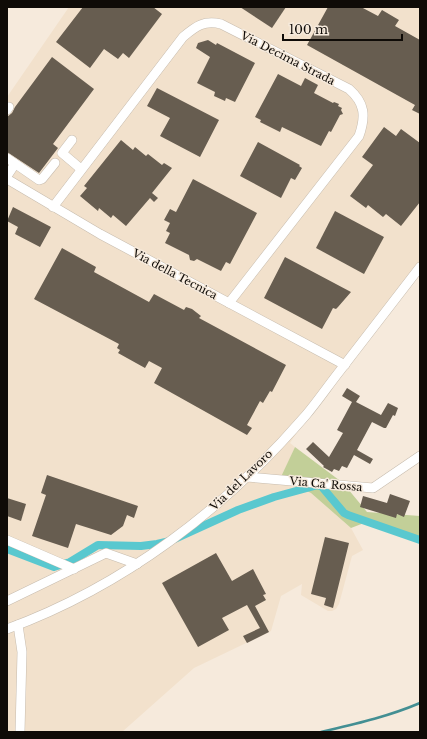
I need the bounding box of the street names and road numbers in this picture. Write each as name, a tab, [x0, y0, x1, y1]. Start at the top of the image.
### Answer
street label: Via Decima Strada	[238, 28, 338, 88]
street label: Via della Tecnica	[129, 245, 221, 303]
street label: Via del Lavoro	[206, 447, 275, 514]
street label: Via Ca' Rossa	[288, 474, 364, 494]

